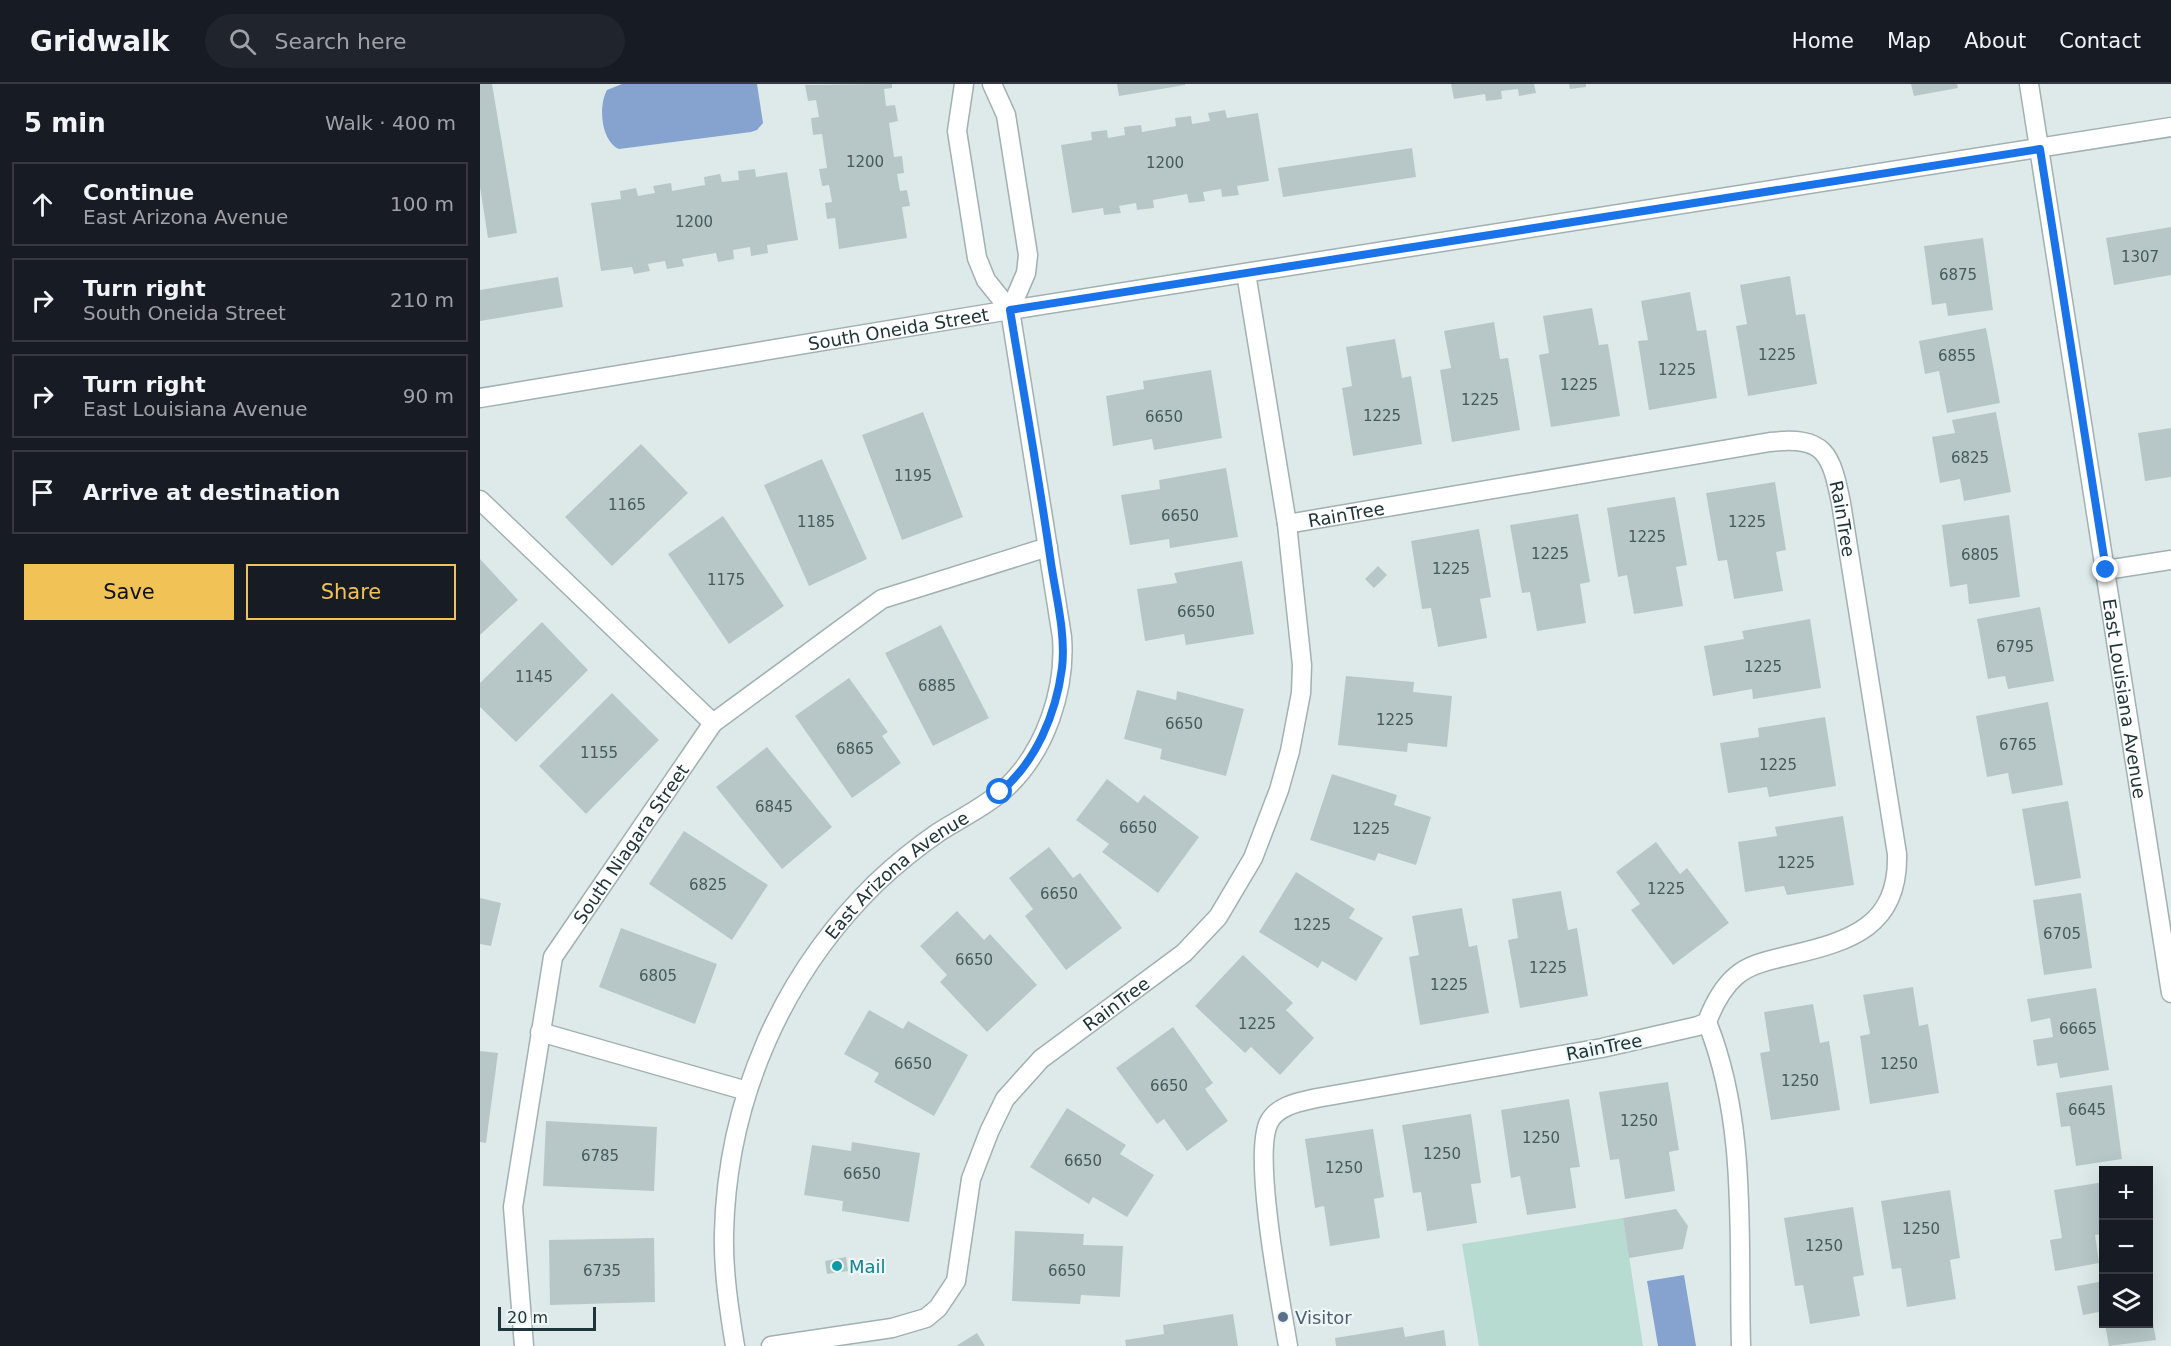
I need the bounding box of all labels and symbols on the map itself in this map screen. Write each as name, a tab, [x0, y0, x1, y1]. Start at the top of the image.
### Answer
house number: 1200	[846, 153, 884, 171]
house number: 1200	[1146, 154, 1184, 172]
house number: 1200	[675, 213, 713, 231]
house number: 1307	[2121, 248, 2159, 266]
house number: 6875	[1939, 266, 1977, 284]
street label: South Oneida Street	[806, 303, 990, 354]
house number: 1225	[1758, 346, 1796, 364]
house number: 6855	[1938, 347, 1976, 365]
house number: 1225	[1658, 361, 1696, 379]
house number: 1225	[1560, 376, 1598, 394]
house number: 1225	[1461, 391, 1499, 409]
house number: 1225	[1363, 407, 1401, 425]
house number: 6650	[1145, 408, 1183, 426]
house number: 6825	[1951, 449, 1989, 467]
house number: 1195	[894, 467, 932, 485]
street label: RainTree	[1826, 478, 1860, 558]
house number: 1165	[608, 496, 646, 514]
street label: RainTree	[1306, 497, 1386, 531]
house number: 6650	[1161, 507, 1199, 525]
house number: 1185	[797, 513, 835, 531]
house number: 1225	[1728, 513, 1766, 531]
house number: 1225	[1628, 528, 1666, 546]
house number: 1225	[1531, 545, 1569, 563]
house number: 6805	[1961, 546, 1999, 564]
route end	[2092, 556, 2118, 582]
house number: 1225	[1432, 560, 1470, 578]
house number: 1175	[707, 571, 745, 589]
street label: East Louisiana Avenue	[2099, 597, 2151, 800]
house number: 6650	[1177, 603, 1215, 621]
house number: 6795	[1996, 638, 2034, 656]
house number: 1225	[1744, 658, 1782, 676]
house number: 1145	[515, 668, 553, 686]
house number: 6885	[918, 677, 956, 695]
house number: 1225	[1376, 711, 1414, 729]
house number: 6650	[1165, 715, 1203, 733]
house number: 6765	[1999, 736, 2037, 754]
house number: 6865	[836, 740, 874, 758]
house number: 1155	[580, 744, 618, 762]
house number: 1225	[1759, 756, 1797, 774]
street label: South Niagara Street	[569, 760, 693, 928]
route start	[986, 778, 1012, 804]
house number: 6845	[755, 798, 793, 816]
street label: East Arizona Avenue	[820, 806, 972, 943]
house number: 6650	[1119, 819, 1157, 837]
house number: 1225	[1352, 820, 1390, 838]
house number: 1225	[1777, 854, 1815, 872]
house number: 6825	[689, 876, 727, 894]
house number: 1225	[1647, 880, 1685, 898]
house number: 6650	[1040, 885, 1078, 903]
house number: 1225	[1293, 916, 1331, 934]
house number: 6705	[2043, 925, 2081, 943]
house number: 6650	[955, 951, 993, 969]
house number: 1225	[1529, 959, 1567, 977]
house number: 6805	[639, 967, 677, 985]
street label: RainTree	[1079, 972, 1153, 1035]
house number: 1225	[1430, 976, 1468, 994]
house number: 1225	[1238, 1015, 1276, 1033]
house number: 6665	[2059, 1020, 2097, 1038]
street label: RainTree	[1564, 1029, 1644, 1065]
house number: 6650	[894, 1055, 932, 1073]
house number: 1250	[1880, 1055, 1918, 1073]
house number: 1250	[1781, 1072, 1819, 1090]
house number: 6650	[1150, 1077, 1188, 1095]
house number: 6645	[2068, 1101, 2106, 1119]
house number: 1250	[1620, 1112, 1658, 1130]
house number: 1250	[1522, 1129, 1560, 1147]
house number: 1250	[1423, 1145, 1461, 1163]
house number: 6785	[581, 1147, 619, 1165]
house number: 6650	[1064, 1152, 1102, 1170]
house number: 1250	[1325, 1159, 1363, 1177]
house number: 6650	[843, 1165, 881, 1183]
house number: 1250	[1902, 1220, 1940, 1238]
house number: 1250	[1805, 1237, 1843, 1255]
place label: Mail	[849, 1256, 886, 1277]
marker: Mail	[830, 1259, 844, 1273]
house number: 6735	[583, 1262, 621, 1280]
house number: 6650	[1048, 1262, 1086, 1280]
scale bar	[498, 1304, 596, 1332]
place label: Visitor	[1295, 1307, 1352, 1328]
marker: Visitor	[1276, 1310, 1290, 1324]

